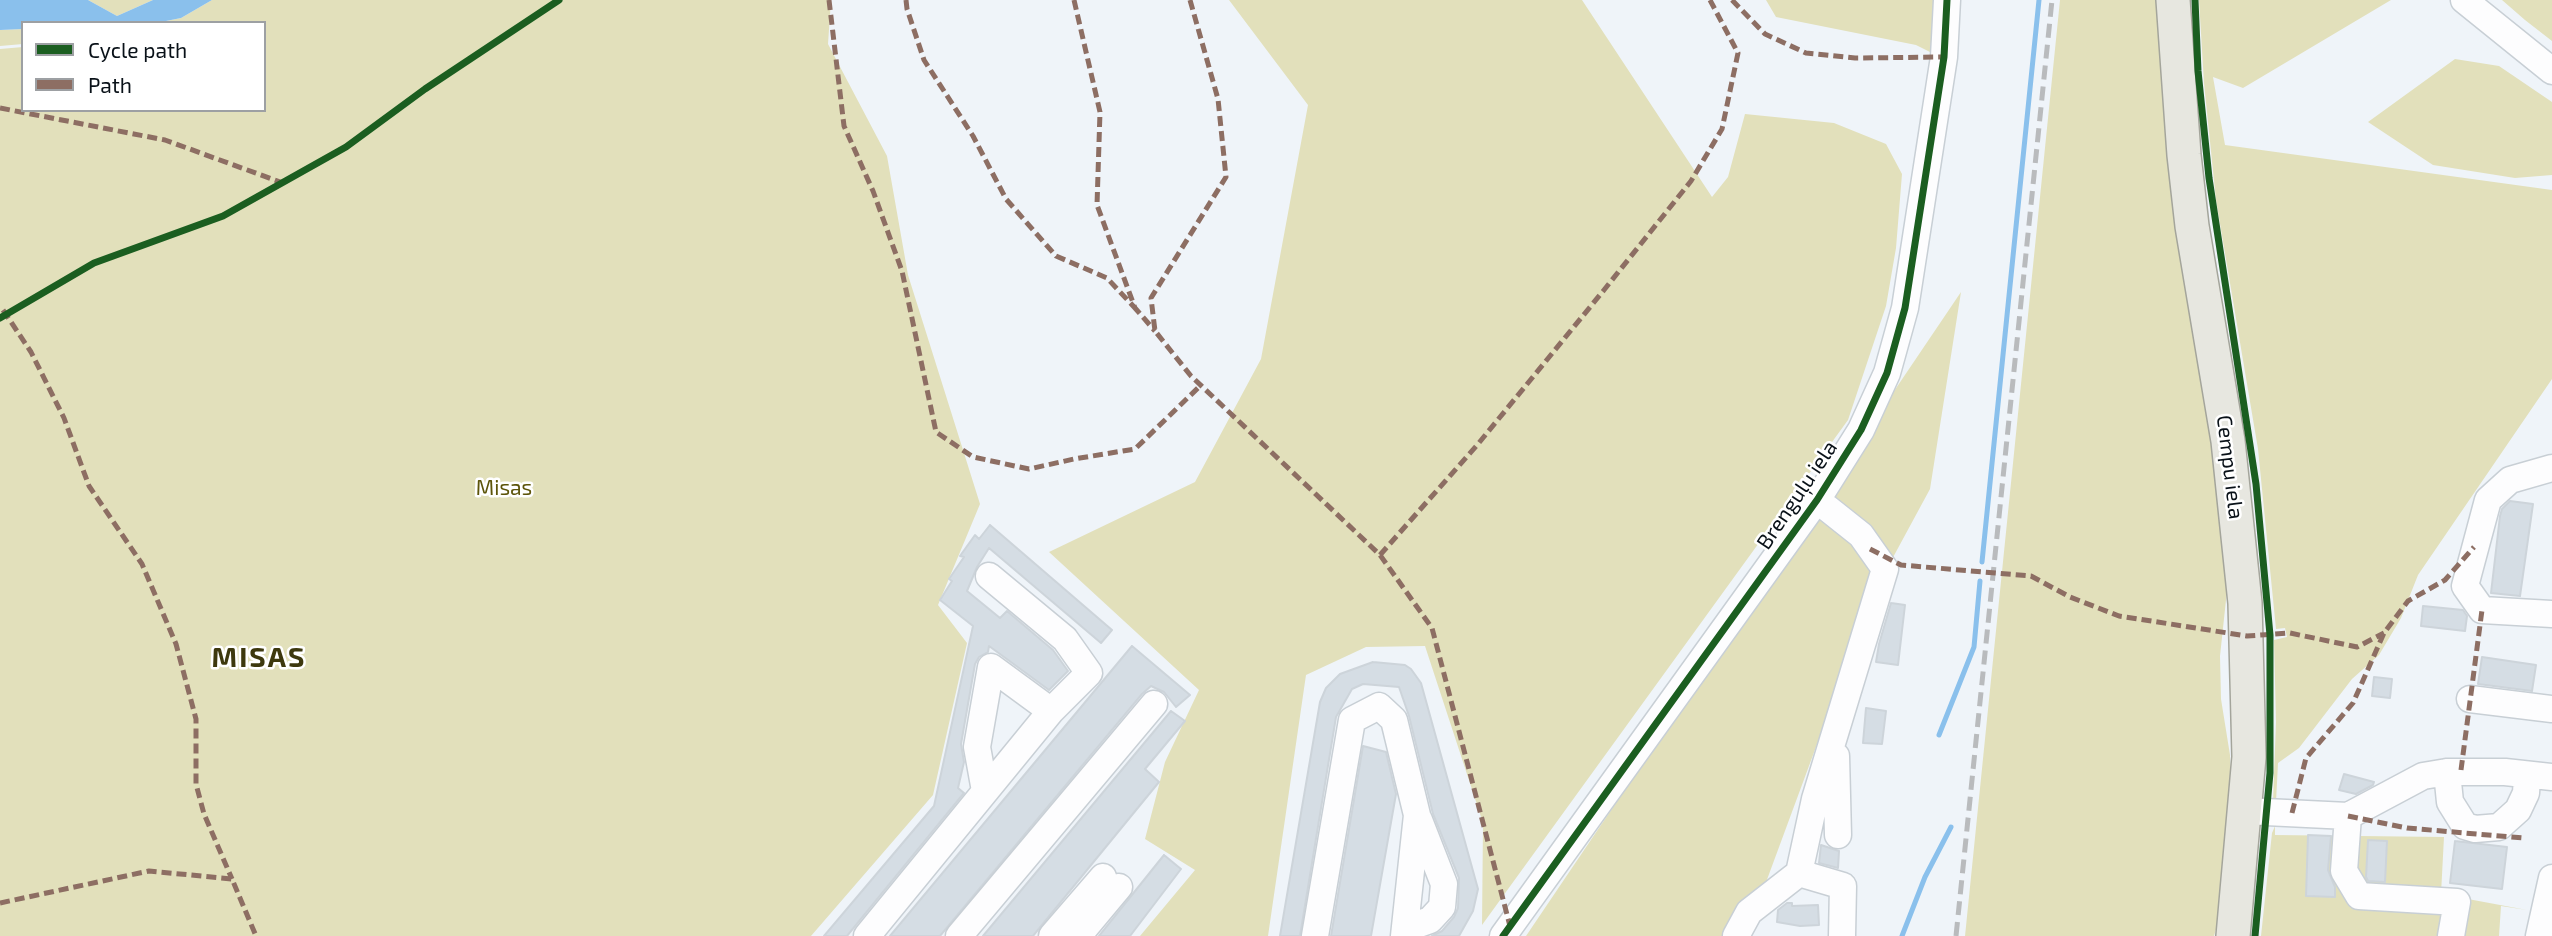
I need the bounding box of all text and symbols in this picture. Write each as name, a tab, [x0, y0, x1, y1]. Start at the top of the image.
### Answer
legend	[21, 21, 266, 112]
text: Cycle path	[88, 37, 187, 62]
text: Path	[88, 72, 132, 97]
street label: Cempu iela	[2211, 413, 2249, 521]
street label: Brenguļu iela	[1751, 436, 1843, 554]
park label: Misas	[476, 475, 532, 501]
district label: MISAS	[212, 641, 306, 675]

